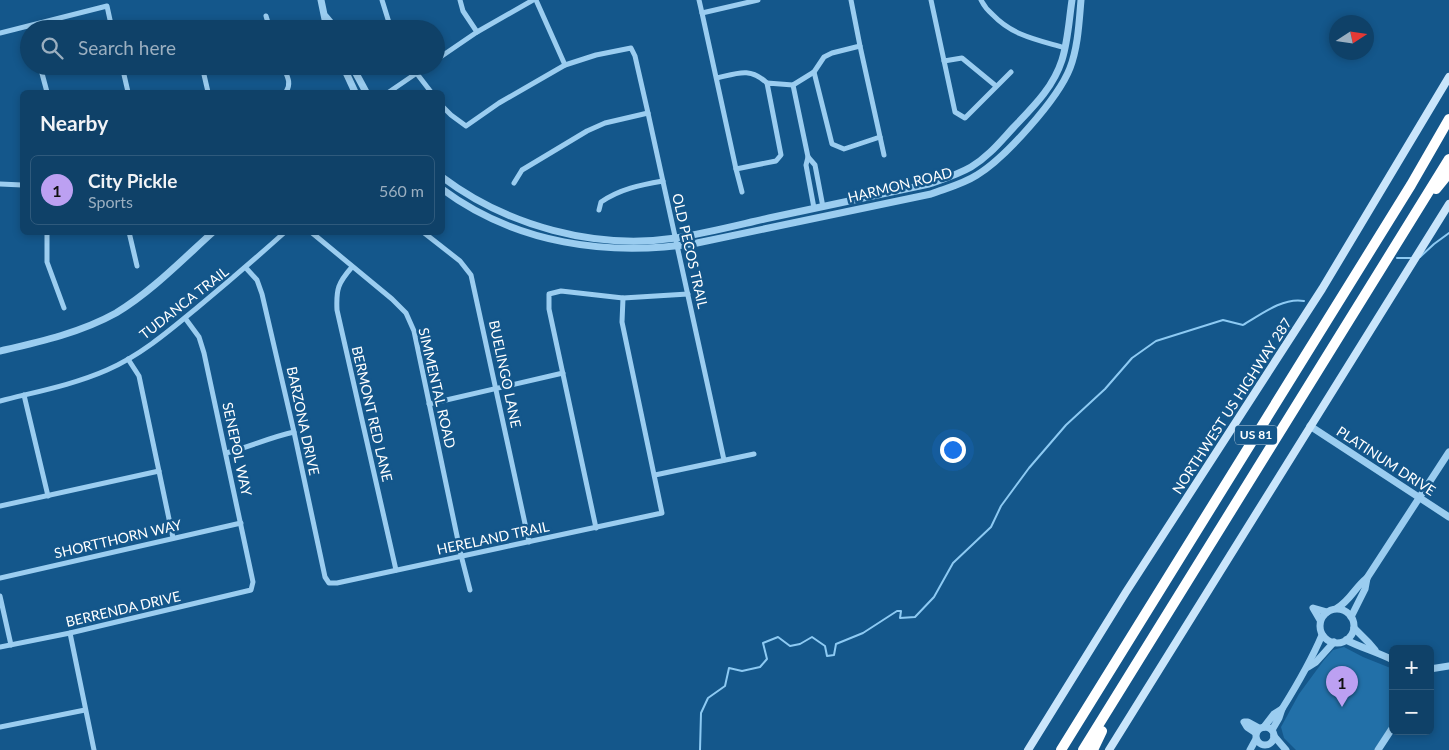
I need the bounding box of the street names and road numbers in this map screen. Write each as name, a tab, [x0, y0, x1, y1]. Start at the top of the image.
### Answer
street label: HARMON ROAD	[846, 163, 954, 206]
street label: OLD PECOS TRAIL	[669, 192, 712, 310]
street label: TUDANCA TRAIL	[136, 263, 232, 343]
street label: NORTHWEST US HIGHWAY 287	[1168, 315, 1295, 497]
street label: BUELINGO LANE	[486, 318, 525, 429]
street label: SIMMENTAL ROAD	[415, 326, 460, 450]
street label: BERMONT RED LANE	[349, 344, 396, 483]
street label: BARZONA DRIVE	[284, 365, 323, 477]
street label: SENEPOL WAY	[219, 400, 256, 498]
street label: PLATINUM DRIVE	[1334, 422, 1439, 499]
road number: US 81	[1235, 426, 1277, 444]
street label: SHORTTHORN WAY	[52, 516, 184, 561]
street label: HERELAND TRAIL	[435, 517, 551, 558]
street label: BERRENDA DRIVE	[64, 587, 182, 630]

